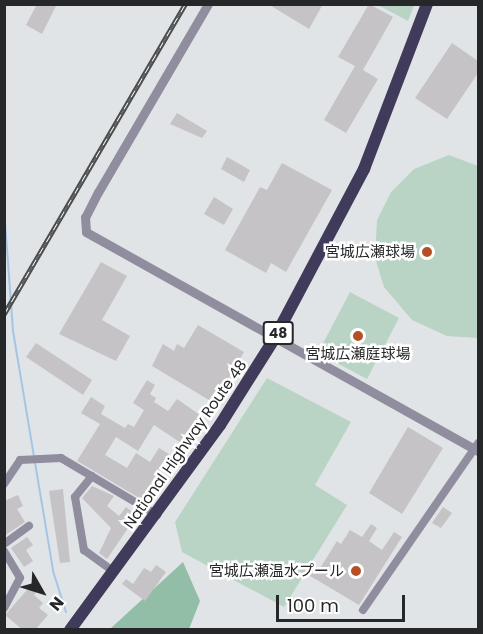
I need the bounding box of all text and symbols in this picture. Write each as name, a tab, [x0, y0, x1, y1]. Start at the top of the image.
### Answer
place label: 宮城広瀬球場	[325, 243, 415, 261]
marker: 宮城広瀬球場	[420, 245, 434, 259]
road number: 48	[262, 322, 294, 344]
marker: 宮城広瀬庭球場	[351, 329, 365, 343]
place label: 宮城広瀬庭球場	[306, 345, 410, 363]
street label: National Highway Route 48	[120, 356, 250, 532]
north arrow	[12, 562, 72, 622]
place label: 宮城広瀬温水プール	[209, 562, 344, 580]
marker: 宮城広瀬温水プール	[349, 564, 363, 578]
scale bar	[279, 583, 408, 621]
text: N	[44, 592, 69, 616]
text: 100 m	[287, 593, 339, 618]

